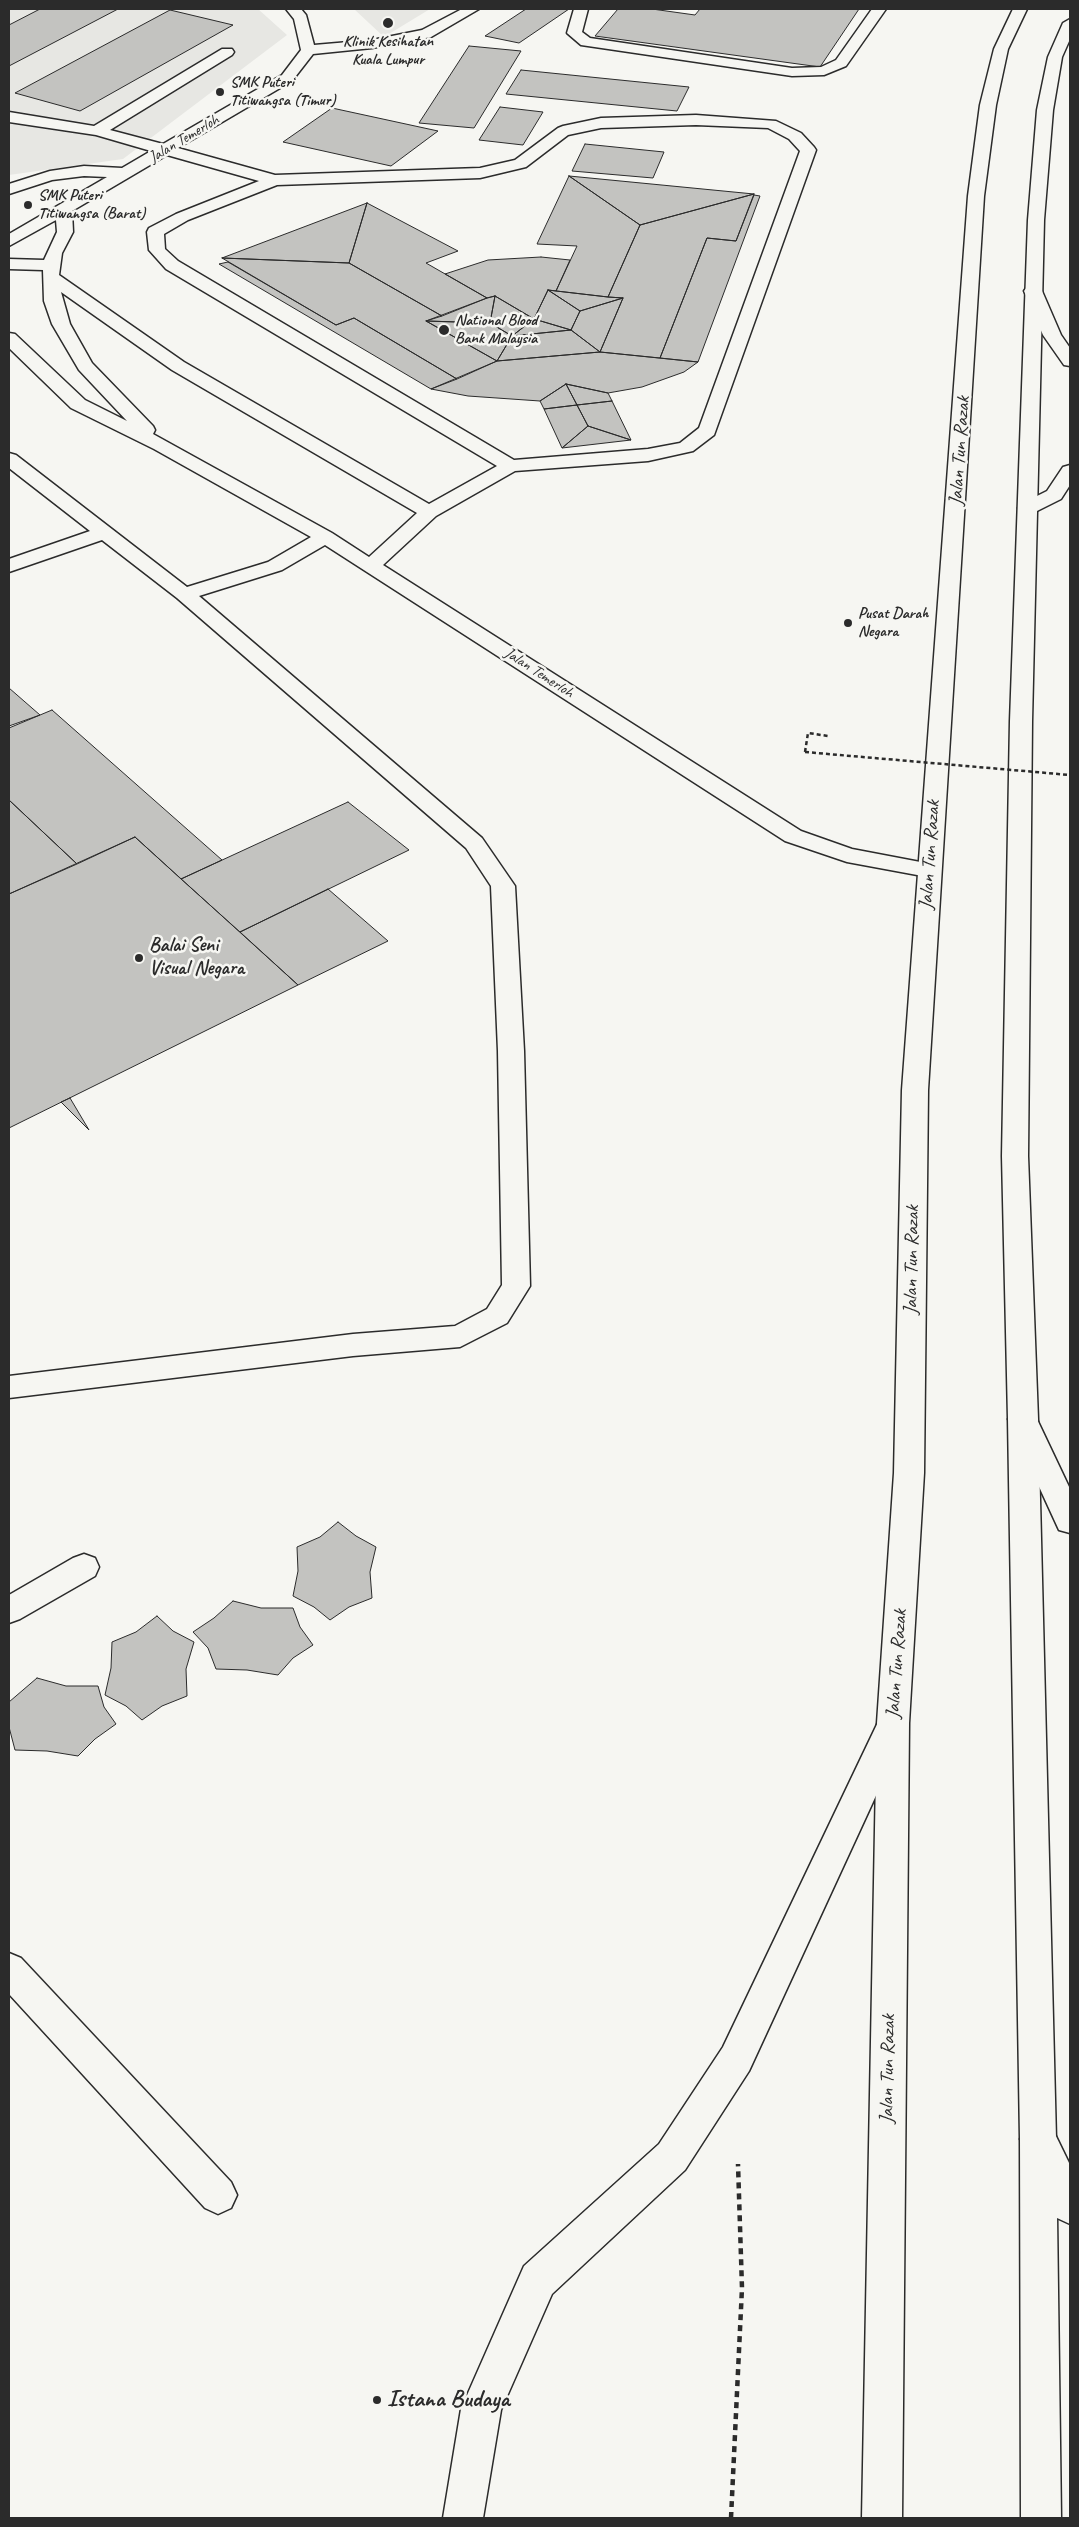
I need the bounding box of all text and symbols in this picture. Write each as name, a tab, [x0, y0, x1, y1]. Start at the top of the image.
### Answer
marker: Klinik Kesihatan Kuala Lumpur	[381, 16, 395, 30]
place label: Klinik Kesihatan Kuala Lumpur	[343, 32, 433, 70]
place label: SMK Puteri Titiwangsa (Timur)	[230, 73, 335, 111]
marker: SMK Puteri Titiwangsa (Timur)	[214, 86, 226, 98]
street label: Jalan Temerloh	[145, 111, 223, 167]
place label: SMK Puteri Titiwangsa (Barat)	[38, 186, 145, 224]
marker: SMK Puteri Titiwangsa (Barat)	[22, 199, 34, 211]
place label: National Blood Bank Malaysia	[455, 311, 537, 349]
marker: National Blood Bank Malaysia	[437, 323, 451, 337]
street label: Jalan Tun Razak	[944, 396, 976, 506]
place label: Pusat Darah Negara	[858, 604, 929, 642]
marker: Pusat Darah Negara	[842, 617, 854, 629]
street label: Jalan Temerloh	[501, 644, 577, 702]
street label: Jalan Tun Razak	[914, 800, 946, 910]
place label: Balai Seni Visual Negara	[149, 934, 244, 981]
marker: Balai Seni Visual Negara	[133, 952, 145, 964]
street label: Jalan Tun Razak	[899, 1205, 925, 1315]
street label: Jalan Tun Razak	[881, 1609, 913, 1719]
street label: Jalan Tun Razak	[875, 2014, 901, 2124]
place label: Istana Budaya	[387, 2386, 509, 2414]
marker: Istana Budaya	[371, 2394, 383, 2406]

